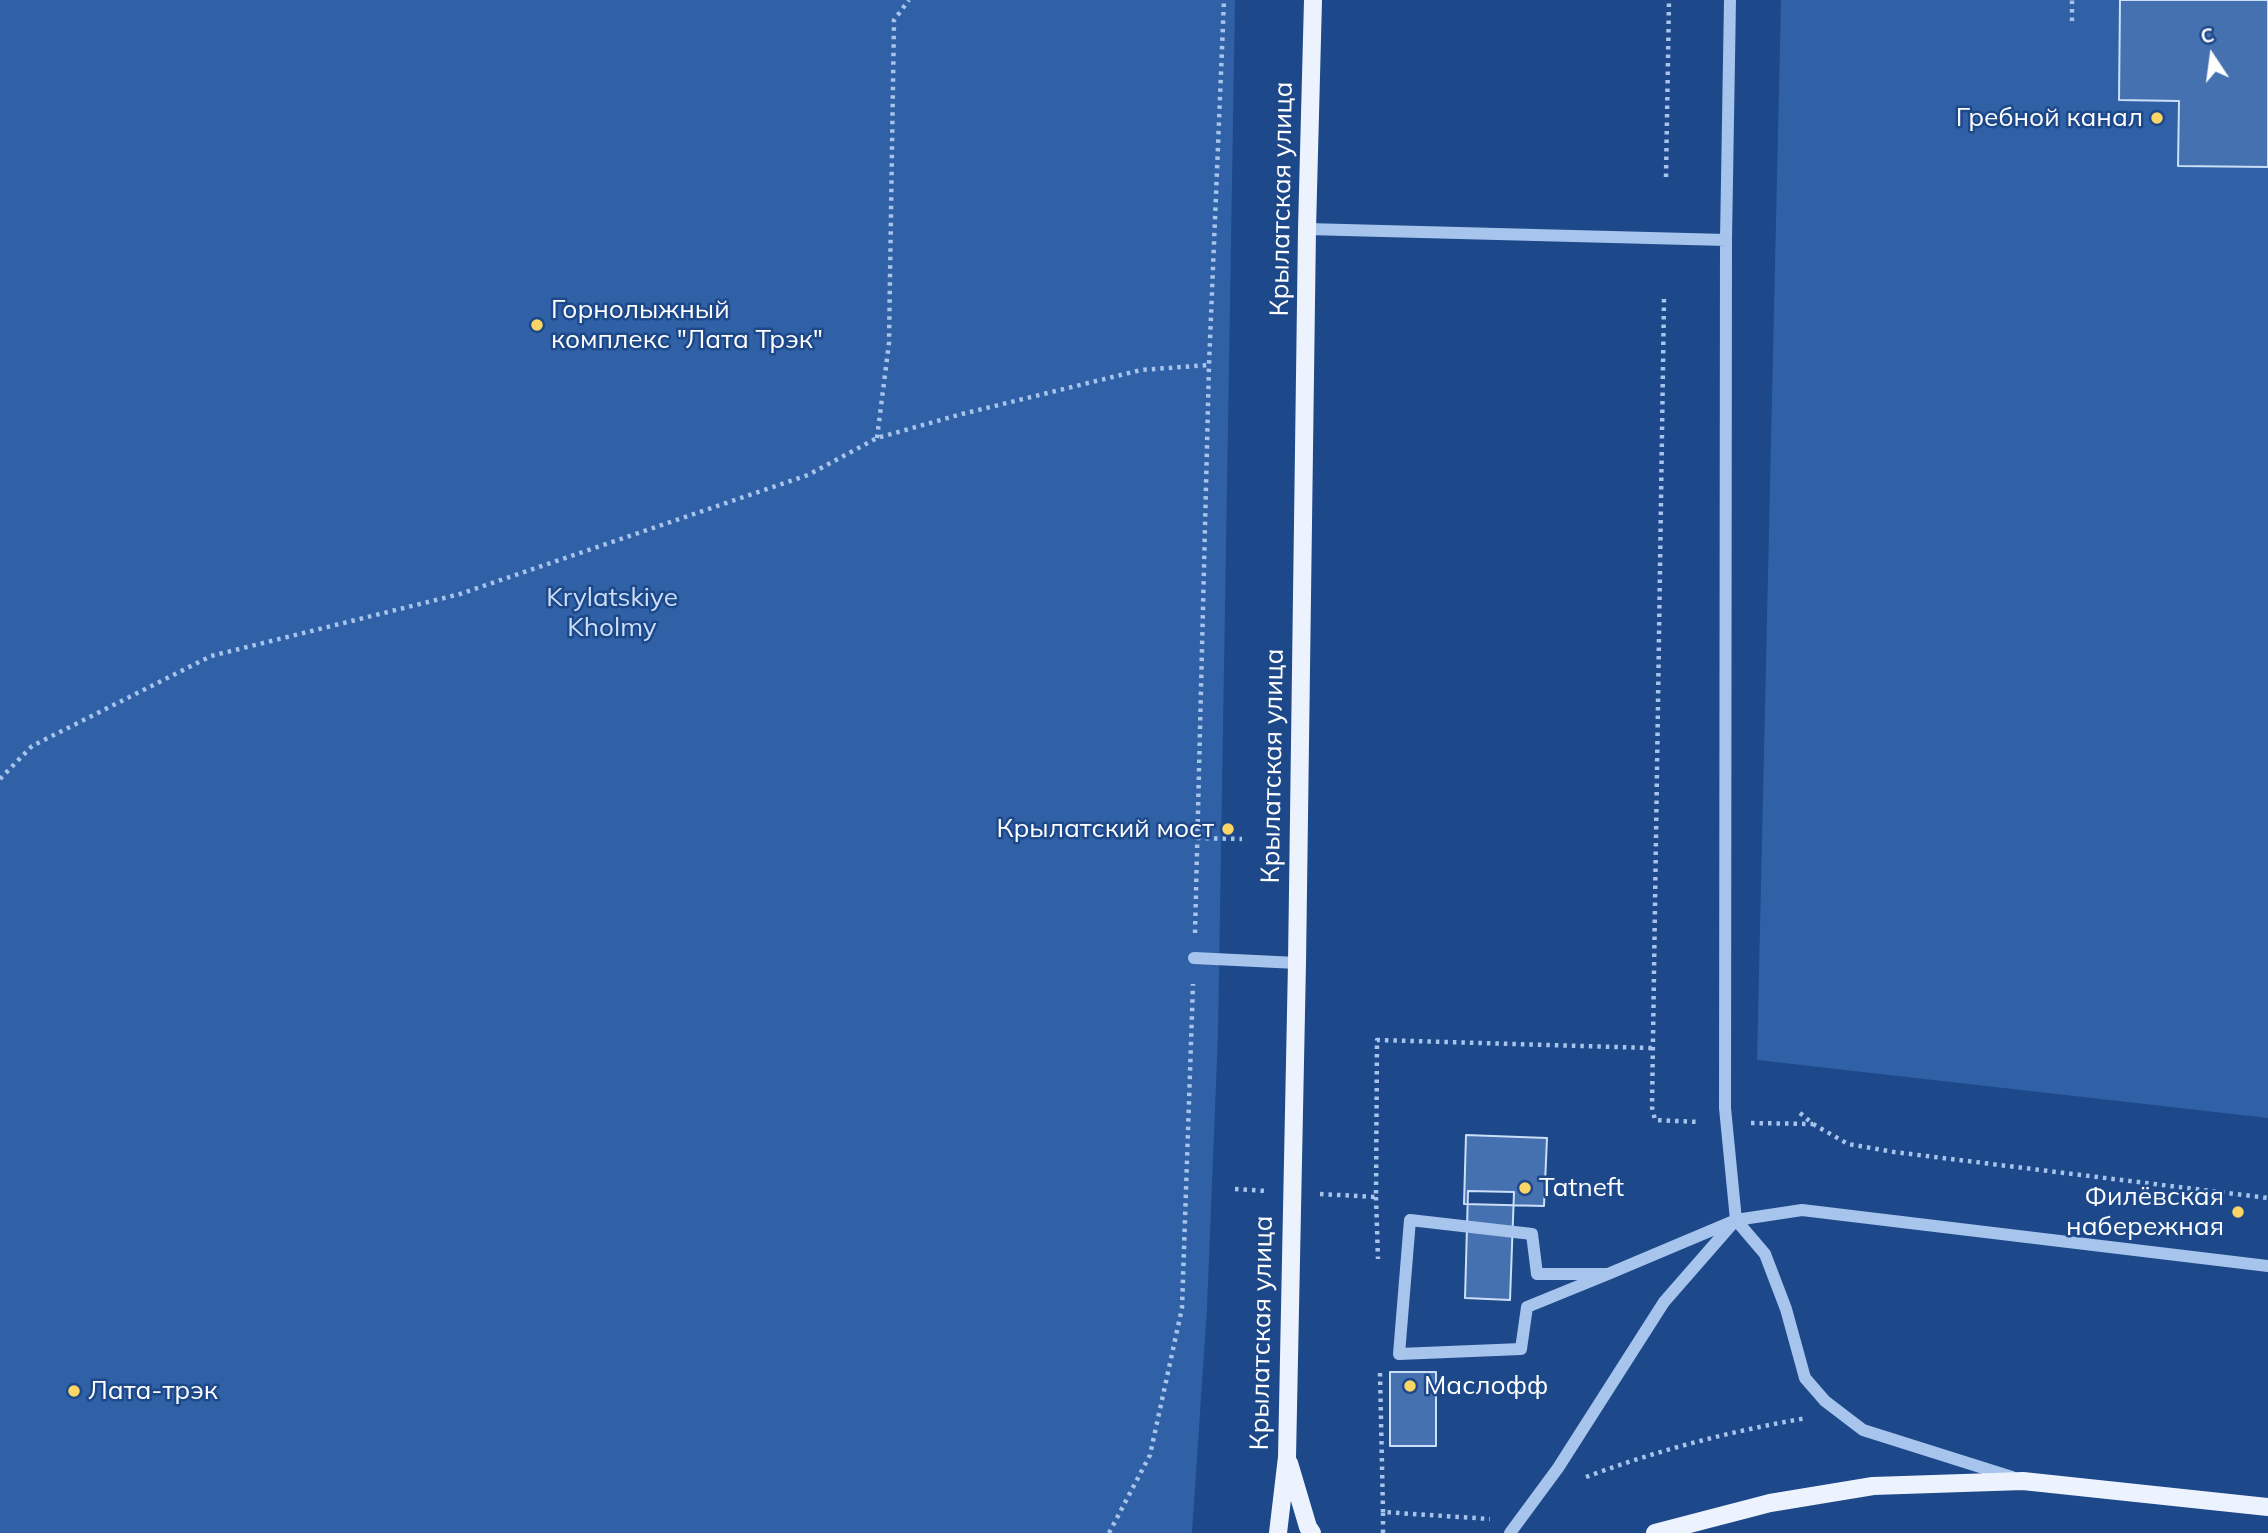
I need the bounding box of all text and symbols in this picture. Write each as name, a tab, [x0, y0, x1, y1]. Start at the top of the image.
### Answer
north arrow	[2177, 21, 2247, 91]
text: С	[2198, 22, 2216, 49]
street label: Крылатская улица	[1264, 81, 1300, 317]
place label: Гребной канал	[1956, 102, 2143, 134]
marker: Гребной канал	[2149, 110, 2165, 126]
place label: Горнолыжный комплекс "Лата Трэк"	[551, 294, 823, 356]
marker: Горнолыжный комплекс "Лата Трэк"	[529, 317, 545, 333]
park label: Krylatskiye Kholmy	[546, 582, 678, 644]
street label: Крылатская улица	[1255, 648, 1291, 884]
place label: Крылатский мост	[996, 813, 1214, 845]
marker: Крылатский мост	[1220, 821, 1236, 837]
place label: Tatneft	[1539, 1172, 1624, 1204]
marker: Tatneft	[1517, 1180, 1533, 1196]
place label: Филёвская набережная	[2066, 1181, 2224, 1242]
marker: Филёвская набережная	[2230, 1204, 2246, 1220]
street label: Крылатская улица	[1244, 1215, 1280, 1451]
place label: Маслофф	[1424, 1370, 1548, 1402]
place label: Лата-трэк	[88, 1375, 218, 1407]
marker: Маслофф	[1402, 1378, 1418, 1394]
marker: Лата-трэк	[66, 1383, 82, 1399]

